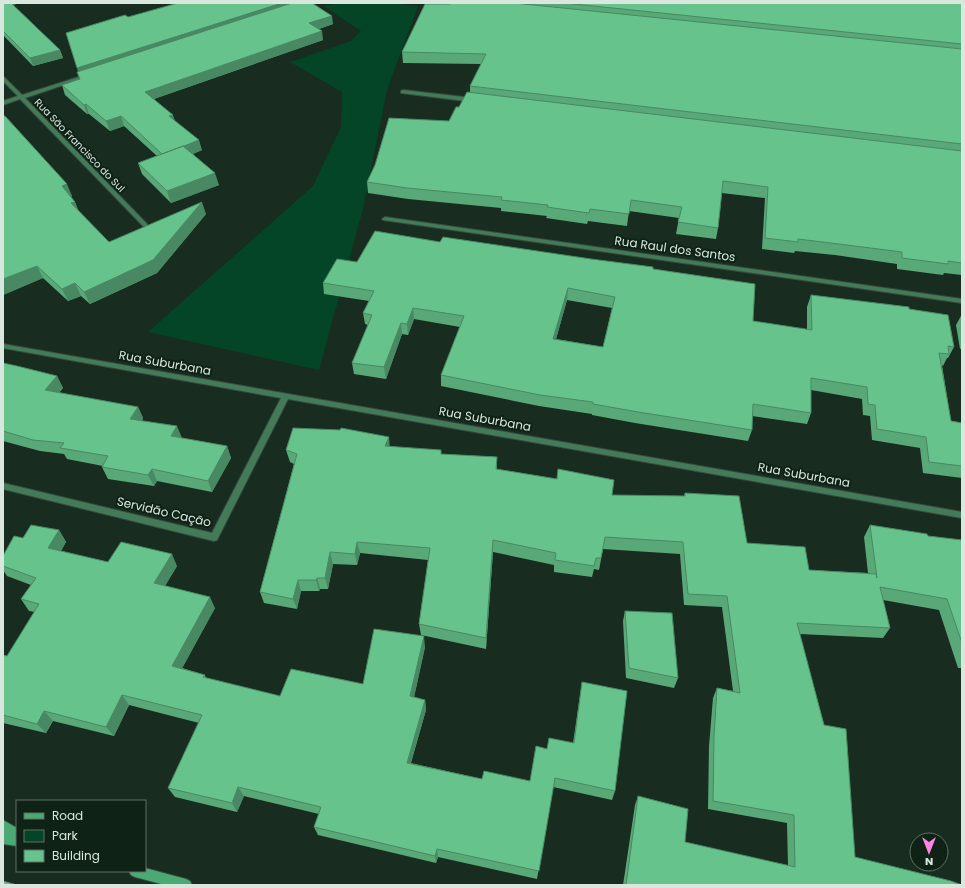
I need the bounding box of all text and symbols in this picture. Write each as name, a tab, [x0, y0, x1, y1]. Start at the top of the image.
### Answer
street label: Rua São Francisco do Sul	[31, 95, 128, 196]
street label: Rua Raul dos Santos	[614, 232, 737, 265]
street label: Rua Suburbana	[118, 346, 213, 379]
street label: Rua Suburbana	[438, 402, 533, 435]
street label: Rua Suburbana	[757, 458, 852, 491]
street label: Servidão Cação	[115, 492, 213, 531]
legend	[16, 800, 146, 872]
text: Road	[52, 807, 83, 824]
text: Park	[52, 827, 79, 844]
north arrow	[909, 832, 949, 872]
text: Building	[52, 847, 100, 864]
text: N	[925, 854, 933, 870]

